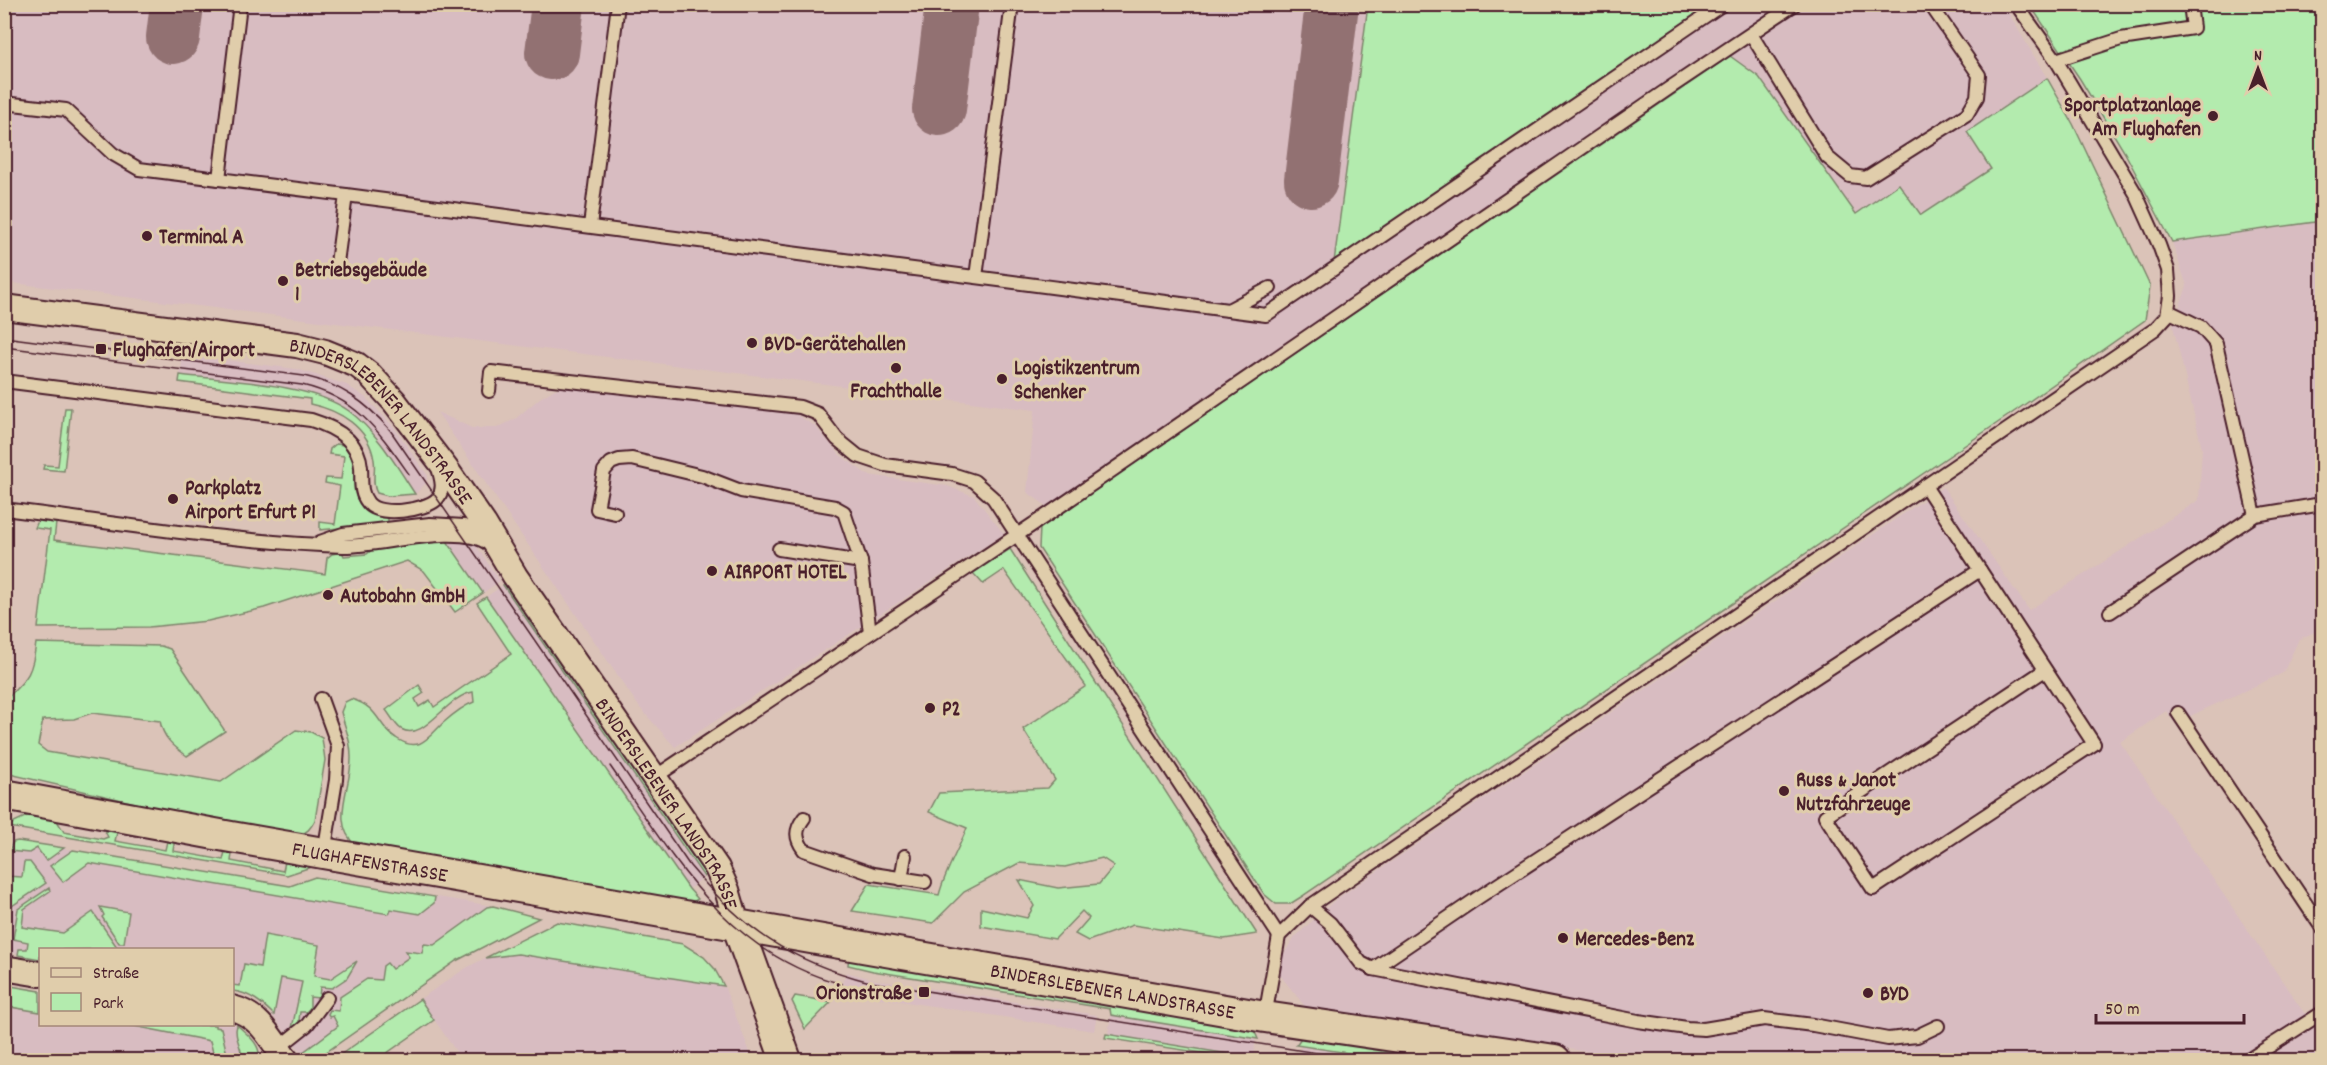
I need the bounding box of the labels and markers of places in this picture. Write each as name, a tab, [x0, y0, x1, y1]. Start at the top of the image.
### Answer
place label: Sportplatzanlage Am Flughafen	[2064, 92, 2201, 146]
marker: Sportplatzanlage Am Flughafen	[2206, 109, 2220, 123]
place label: Terminal A	[159, 224, 244, 254]
marker: Terminal A	[140, 229, 154, 243]
place label: Betriebsgebäude 1	[295, 257, 427, 311]
marker: Betriebsgebäude 1	[276, 274, 290, 288]
place label: BVD-Gerätehallen	[764, 331, 906, 361]
marker: BVD-Gerätehallen	[745, 336, 759, 350]
place label: Flughafen/Airport	[113, 337, 255, 367]
marker: Flughafen/Airport	[94, 342, 108, 356]
place label: Logistikzentrum Schenker	[1014, 355, 1140, 409]
marker: Frachthalle	[889, 361, 903, 375]
marker: Logistikzentrum Schenker	[995, 372, 1009, 386]
place label: Frachthalle	[850, 378, 942, 408]
place label: Parkplatz Airport Erfurt P1	[185, 475, 316, 529]
marker: Parkplatz Airport Erfurt P1	[166, 492, 180, 506]
place label: AIRPORT HOTEL	[724, 559, 847, 589]
marker: AIRPORT HOTEL	[705, 564, 719, 578]
place label: Autobahn GmbH	[340, 583, 466, 613]
marker: Autobahn GmbH	[321, 588, 335, 602]
place label: P2	[942, 696, 961, 726]
marker: P2	[923, 701, 937, 715]
place label: Russ & Janot Nutzfahrzeuge	[1796, 767, 1911, 821]
marker: Russ & Janot Nutzfahrzeuge	[1777, 784, 1791, 798]
place label: Mercedes-Benz	[1575, 926, 1695, 956]
marker: Mercedes-Benz	[1556, 931, 1570, 945]
place label: Orionstraße	[816, 980, 912, 1010]
place label: BYD	[1880, 981, 1909, 1011]
marker: Orionstraße	[917, 985, 931, 999]
marker: BYD	[1861, 986, 1875, 1000]

